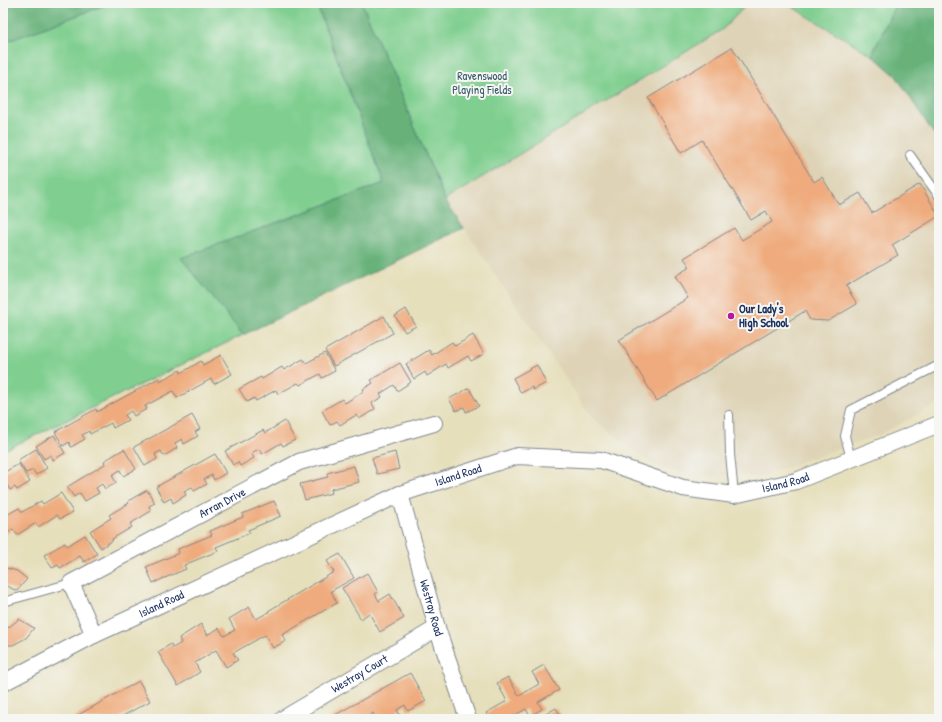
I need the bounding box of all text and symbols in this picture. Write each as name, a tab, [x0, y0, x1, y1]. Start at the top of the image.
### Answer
park label: Ravenswood Playing Fields	[452, 67, 512, 98]
place label: Our Lady's High School	[739, 300, 789, 332]
marker: Our Lady's High School	[726, 311, 736, 321]
street label: Island Road	[433, 459, 484, 490]
street label: Island Road	[760, 468, 812, 496]
street label: Arran Drive	[196, 483, 248, 522]
street label: Westray Road	[416, 577, 448, 638]
street label: Island Road	[136, 586, 187, 621]
street label: Westray Court	[328, 649, 392, 697]

